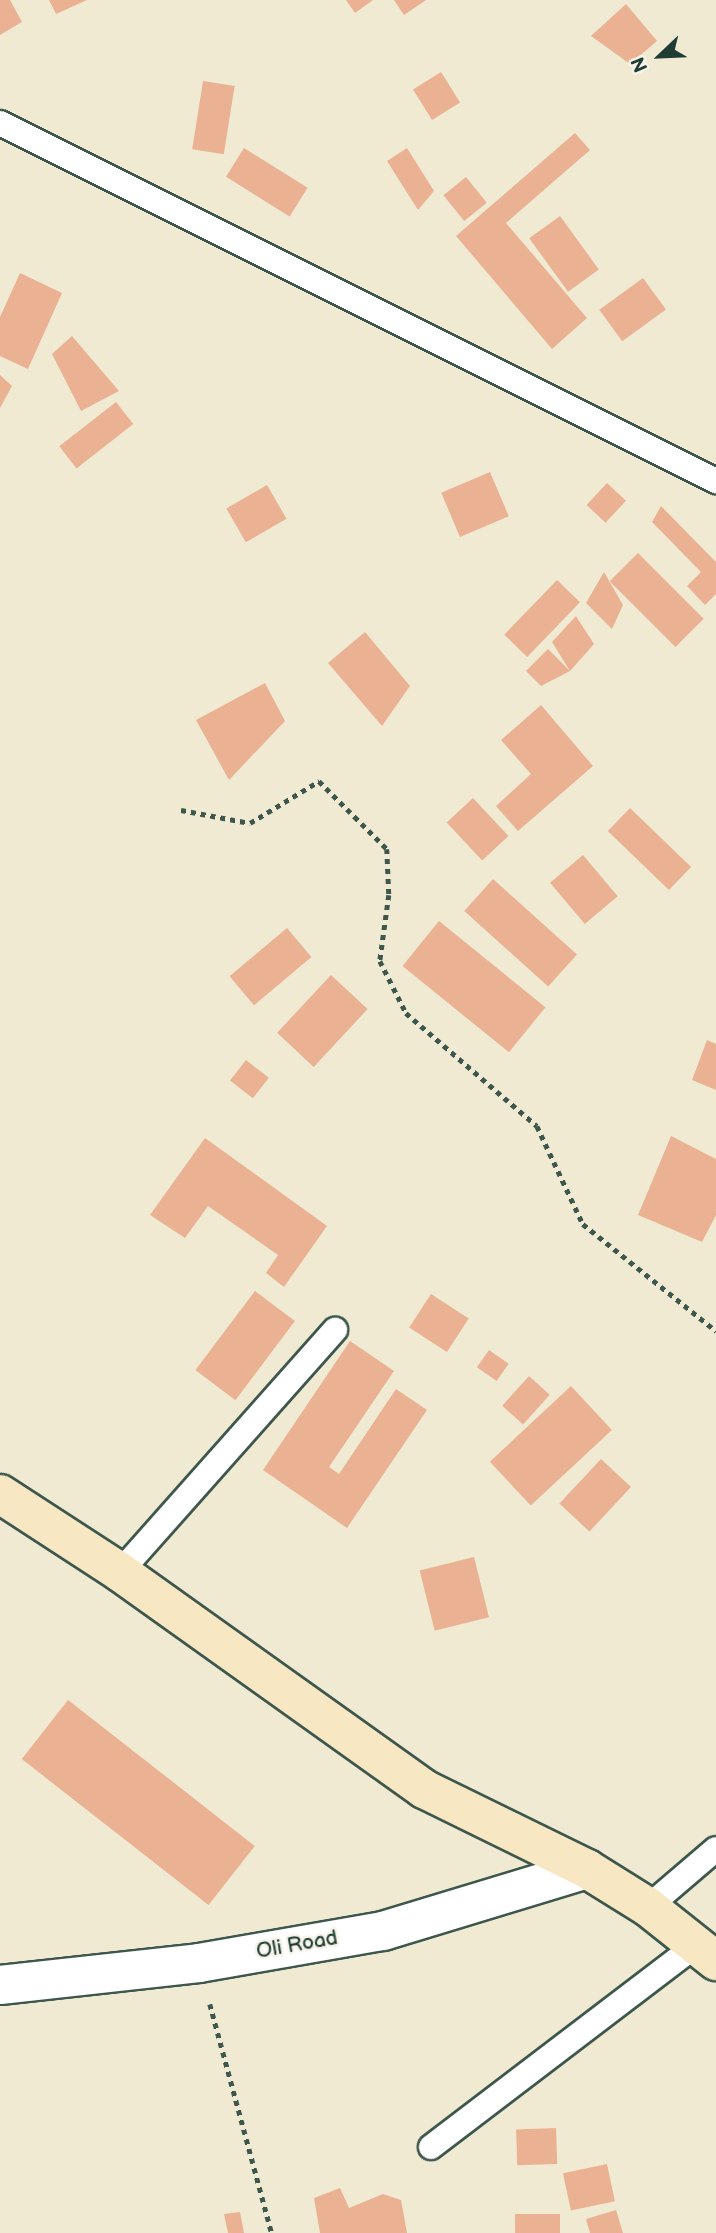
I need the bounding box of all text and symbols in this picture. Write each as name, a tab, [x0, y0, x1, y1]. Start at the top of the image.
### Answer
north arrow	[625, 21, 695, 91]
text: N	[627, 53, 654, 75]
street label: Oli Road	[254, 1925, 340, 1965]

